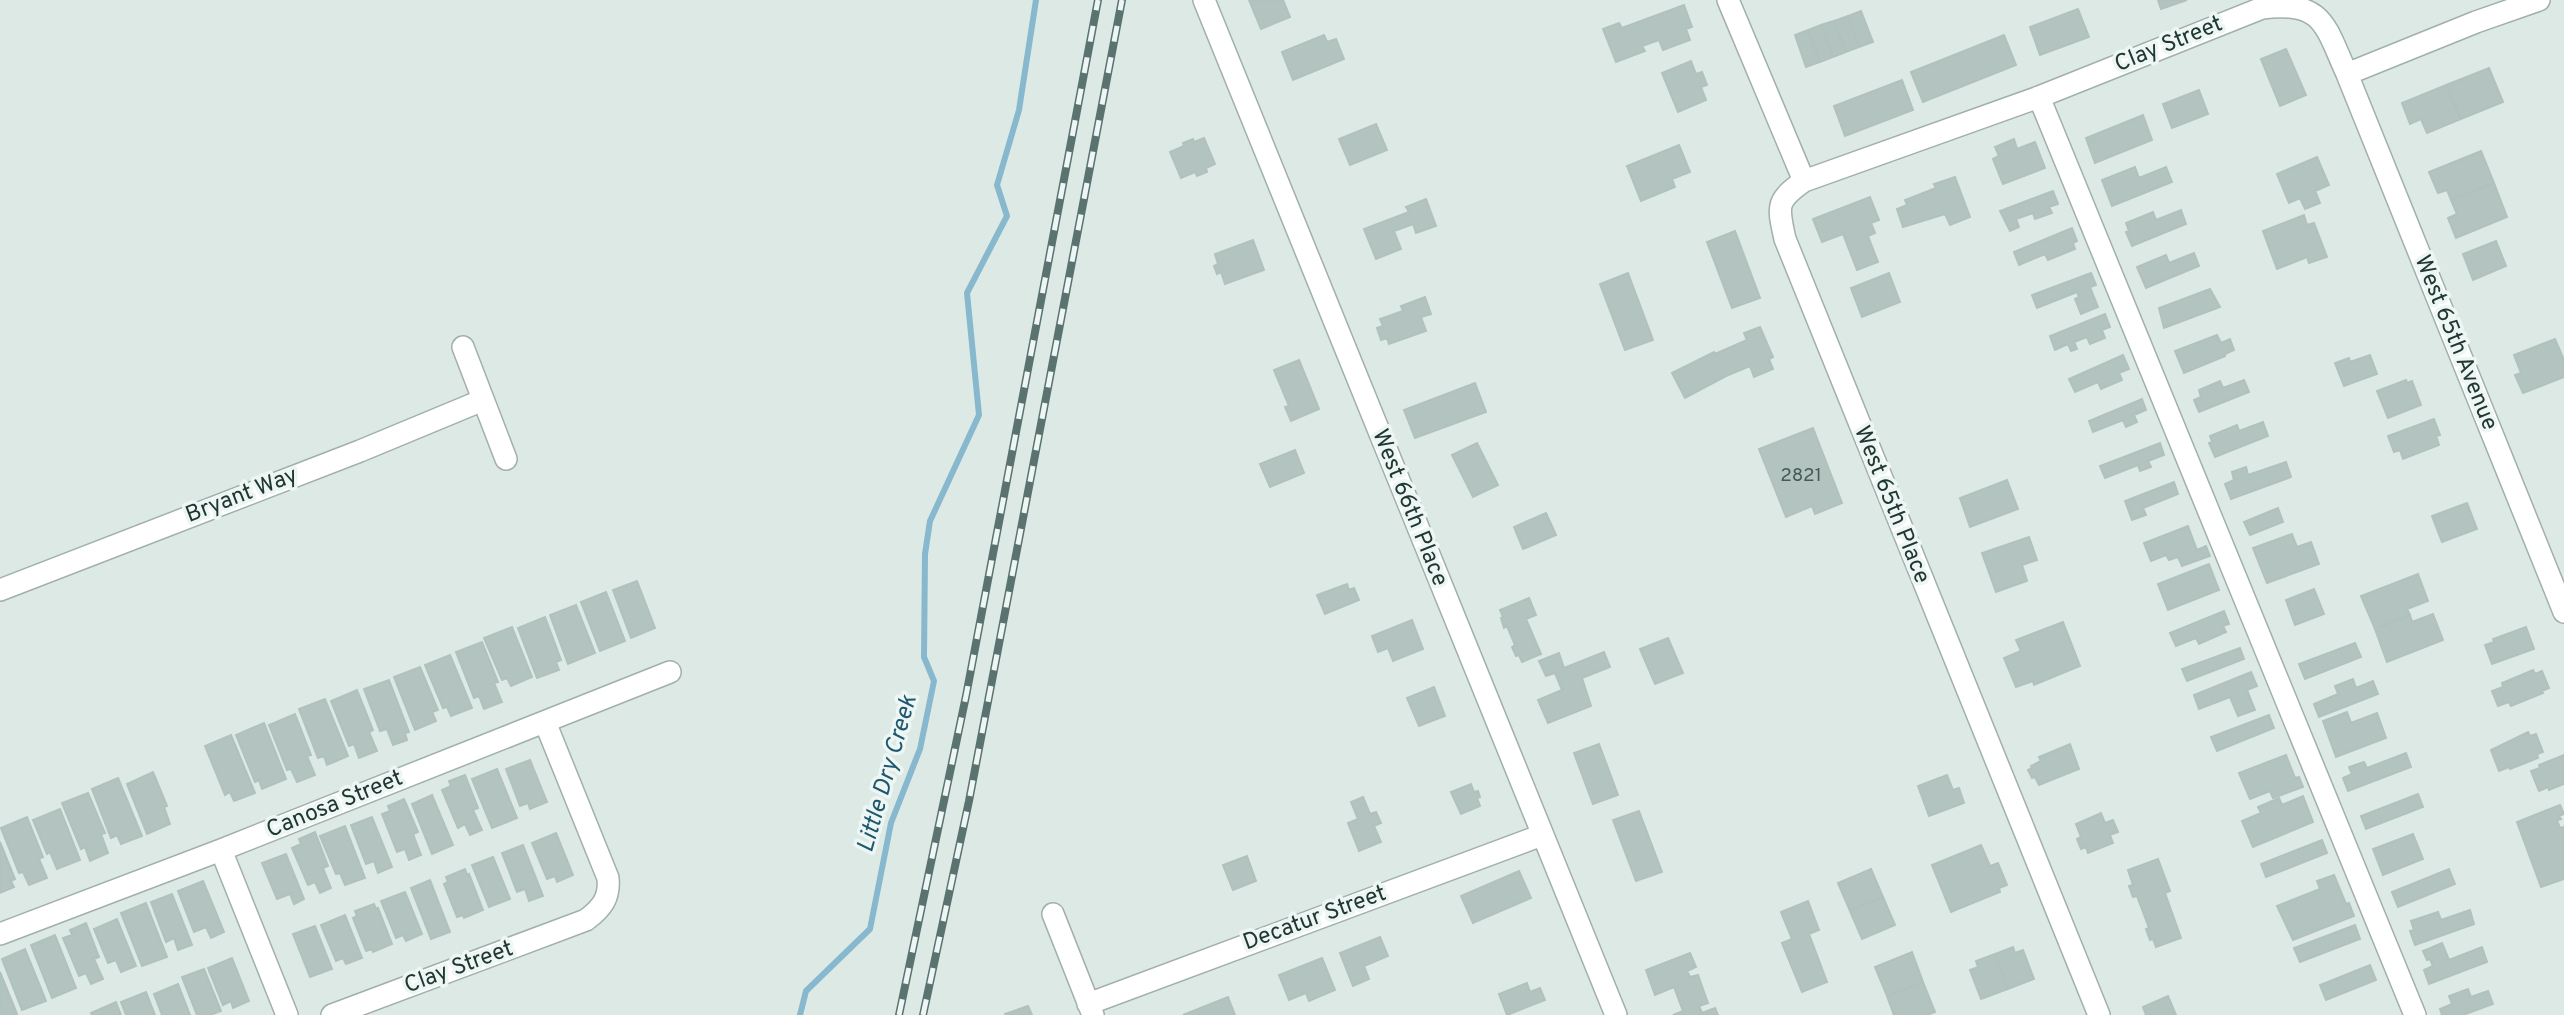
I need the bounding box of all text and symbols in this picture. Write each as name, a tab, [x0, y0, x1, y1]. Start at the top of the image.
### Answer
street label: Clay Street	[2111, 10, 2227, 80]
street label: West 65th Avenue	[2407, 251, 2503, 435]
street label: West 65th Place	[1846, 422, 1936, 588]
street label: West 66th Place	[1364, 425, 1454, 591]
street label: Bryant Way	[182, 461, 302, 531]
house number: 2821	[1780, 464, 1822, 488]
water label: Little Dry Creek	[851, 691, 925, 856]
street label: Canosa Street	[263, 764, 407, 846]
street label: Decatur Street	[1239, 880, 1391, 958]
street label: Clay Street	[401, 935, 517, 1001]

